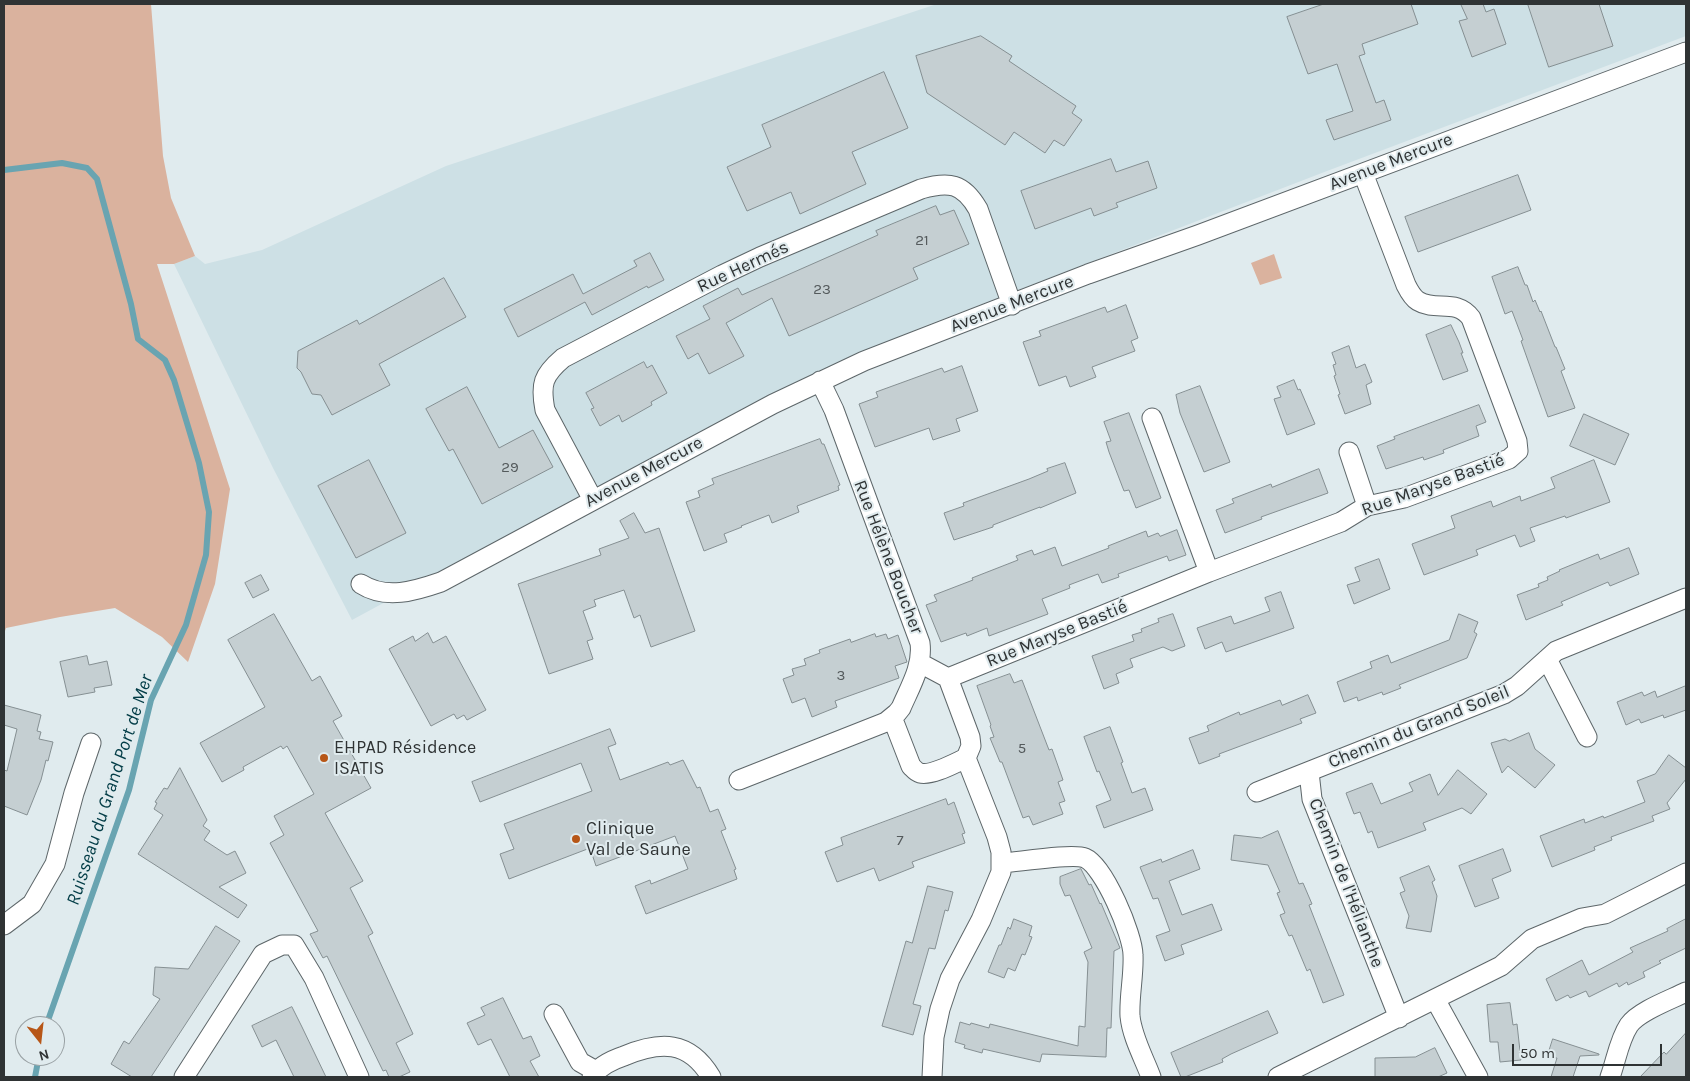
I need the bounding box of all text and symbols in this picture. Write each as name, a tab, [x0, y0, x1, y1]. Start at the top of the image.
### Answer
street label: Avenue Mercure	[1326, 129, 1456, 195]
house number: 21	[915, 232, 929, 250]
street label: Rue Hermés	[694, 236, 792, 298]
street label: Avenue Mercure	[947, 271, 1077, 337]
house number: 23	[813, 281, 831, 299]
street label: Avenue Mercure	[581, 432, 707, 512]
street label: Rue Maryse Bastié	[1359, 449, 1507, 521]
house number: 29	[501, 459, 519, 477]
street label: Rue Hélène Boucher	[849, 477, 927, 637]
street label: Rue Maryse Bastié	[983, 596, 1131, 672]
house number: 3	[837, 667, 845, 685]
water label: Ruisseau du Grand Port de Mer	[62, 672, 158, 908]
street label: Chemin du Grand Soleil	[1325, 681, 1513, 773]
place label: EHPAD Résidence ISATIS	[334, 737, 476, 780]
house number: 5	[1018, 740, 1026, 758]
marker: EHPAD Résidence ISATIS	[318, 752, 330, 764]
street label: Chemin de l'Hélianthe	[1304, 795, 1388, 971]
place label: Clinique Val de Saune	[586, 818, 691, 861]
house number: 7	[896, 832, 904, 850]
marker: Clinique Val de Saune	[570, 833, 582, 845]
north arrow	[15, 1016, 65, 1066]
scale bar	[1515, 1034, 1665, 1066]
text: 50 m	[1520, 1044, 1555, 1062]
text: N	[37, 1045, 51, 1064]

